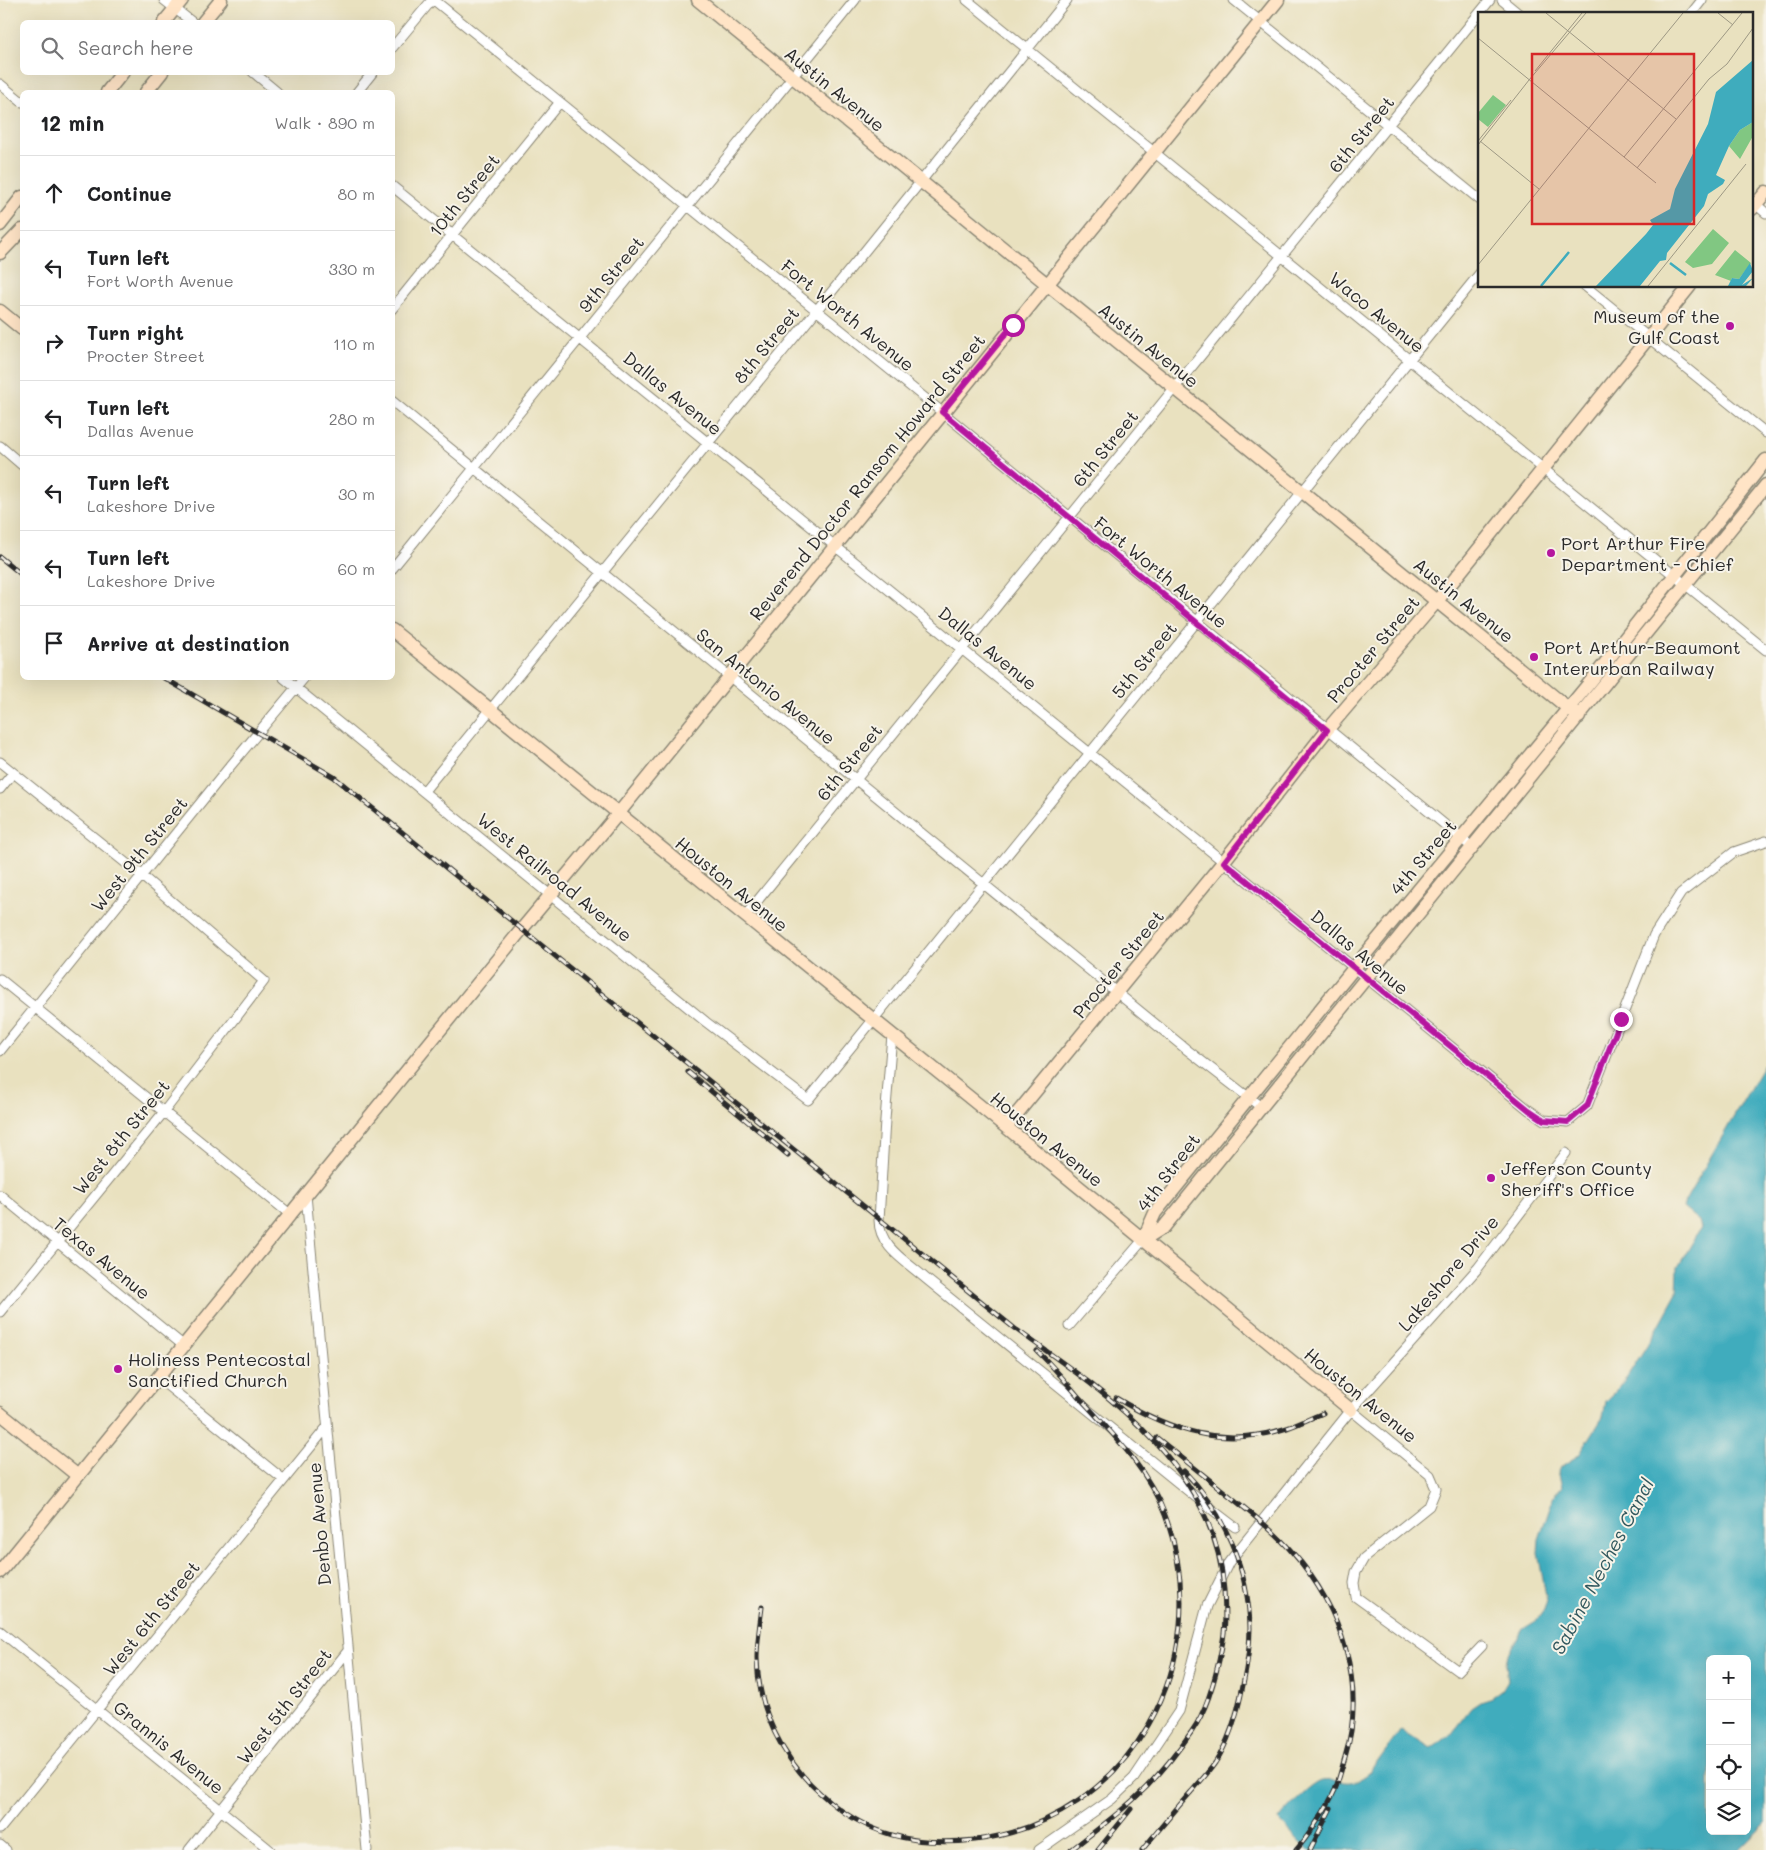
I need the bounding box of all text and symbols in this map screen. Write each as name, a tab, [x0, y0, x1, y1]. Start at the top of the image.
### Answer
inset map	[1478, 12, 1754, 288]
search box	[20, 20, 395, 75]
icon: search	[38, 34, 66, 62]
text: Search here	[78, 35, 194, 60]
street label: Austin Avenue	[780, 41, 890, 137]
street label: 6th Street	[1323, 91, 1399, 177]
text: 12 min	[40, 109, 104, 136]
text: Walk · 890 m	[274, 112, 375, 133]
street label: 10th Street	[423, 148, 505, 242]
icon: ahead	[40, 179, 68, 207]
text: Continue	[87, 181, 172, 206]
text: 80 m	[338, 183, 375, 204]
street label: 9th Street	[573, 231, 649, 317]
text: Turn left	[87, 245, 170, 270]
icon: left	[40, 254, 68, 282]
street label: Fort Worth Avenue	[776, 254, 920, 376]
text: 330 m	[329, 258, 375, 279]
street label: Waco Avenue	[1324, 266, 1430, 358]
text: Fort Worth Avenue	[87, 270, 234, 291]
street label: Austin Avenue	[1094, 297, 1204, 393]
street label: 8th Street	[728, 302, 804, 388]
place label: Museum of the Gulf Coast	[1593, 304, 1720, 349]
route start	[1002, 314, 1025, 337]
text: Turn right	[87, 320, 184, 345]
marker: Museum of the Gulf Coast	[1724, 320, 1736, 332]
icon: right	[40, 329, 68, 357]
street label: Reverend Doctor Ransom Howard Street	[744, 329, 990, 625]
text: 110 m	[333, 333, 375, 354]
text: Procter Street	[87, 345, 205, 366]
street label: Dallas Avenue	[619, 346, 727, 440]
text: Turn left	[87, 395, 170, 420]
icon: left	[40, 404, 68, 432]
street label: 6th Street	[1067, 405, 1143, 491]
text: 280 m	[329, 408, 375, 429]
text: Dallas Avenue	[87, 420, 194, 441]
text: Turn left	[87, 470, 170, 495]
icon: left	[40, 479, 68, 507]
text: 30 m	[338, 483, 375, 504]
text: Lakeshore Drive	[87, 495, 215, 516]
street label: Fort Worth Avenue	[1089, 511, 1233, 633]
place label: Port Arthur Fire Department - Chief	[1561, 531, 1734, 576]
text: Turn left	[87, 545, 170, 570]
marker: Port Arthur Fire Department - Chief	[1545, 547, 1557, 559]
street label: Austin Avenue	[1409, 552, 1519, 648]
icon: left	[40, 554, 68, 582]
text: 60 m	[338, 558, 375, 579]
text: Lakeshore Drive	[87, 570, 215, 591]
street label: Procter Street	[1321, 591, 1425, 707]
street label: Dallas Avenue	[934, 601, 1042, 695]
street label: 5th Street	[1106, 617, 1182, 703]
street label: San Antonio Avenue	[691, 622, 841, 750]
icon: arrive	[40, 629, 68, 657]
text: Arrive at destination	[87, 631, 290, 656]
place label: Port Arthur-Beaumont Interurban Railway	[1544, 635, 1741, 680]
marker: Port Arthur-Beaumont Interurban Railway	[1528, 651, 1540, 663]
street label: 6th Street	[811, 719, 887, 805]
street label: West 9th Street	[85, 792, 193, 916]
street label: West Railroad Avenue	[473, 807, 637, 947]
street label: 4th Street	[1384, 814, 1462, 900]
street label: Houston Avenue	[671, 831, 793, 937]
street label: Dallas Avenue	[1306, 904, 1414, 1000]
street label: Procter Street	[1067, 905, 1169, 1023]
route end	[1610, 1008, 1633, 1031]
street label: West 8th Street	[67, 1075, 175, 1199]
street label: Houston Avenue	[986, 1086, 1108, 1192]
street label: 4th Street	[1131, 1128, 1205, 1216]
place label: Jefferson County Sheriff's Office	[1501, 1156, 1652, 1201]
marker: Jefferson County Sheriff's Office	[1485, 1172, 1497, 1184]
street label: Lakeshore Drive	[1392, 1210, 1504, 1336]
street label: Texas Avenue	[48, 1211, 156, 1305]
street label: Houston Avenue	[1300, 1342, 1422, 1448]
place label: Holiness Pentecostal Sanctified Church	[128, 1347, 311, 1392]
marker: Holiness Pentecostal Sanctified Church	[112, 1363, 124, 1375]
street label: Denbo Avenue	[302, 1461, 336, 1587]
water label: Sabine Neches Canal	[1545, 1473, 1659, 1658]
street label: West 6th Street	[97, 1556, 205, 1680]
street label: West 5th Street	[231, 1643, 337, 1769]
map controls	[1706, 1655, 1751, 1835]
button: +	[1706, 1655, 1751, 1700]
street label: Grannis Avenue	[109, 1695, 229, 1799]
button: −	[1706, 1700, 1751, 1745]
button: locate	[1706, 1745, 1751, 1790]
button: layers	[1706, 1790, 1751, 1835]

